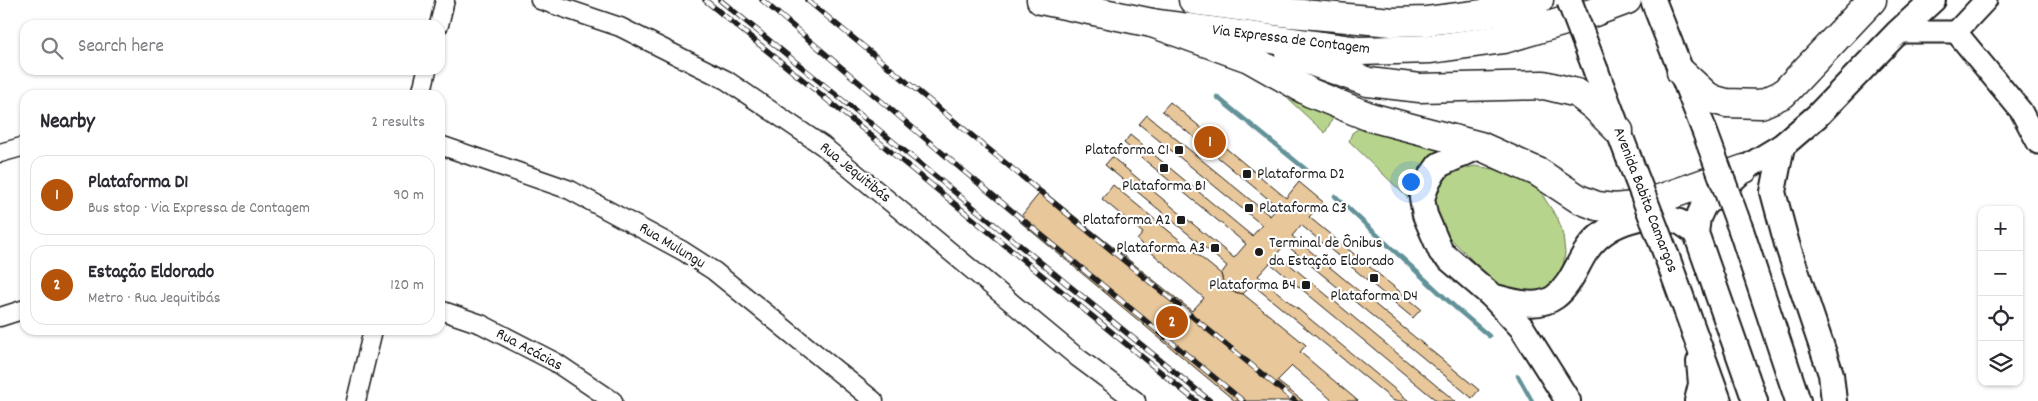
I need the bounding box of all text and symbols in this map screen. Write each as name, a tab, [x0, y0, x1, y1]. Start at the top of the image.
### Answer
street label: Via Expressa de Contagem	[1211, 19, 1371, 61]
search box	[20, 20, 445, 75]
icon: search	[38, 34, 66, 62]
text: Search here	[78, 34, 164, 61]
text: Nearby	[40, 108, 95, 138]
text: 2 results	[371, 111, 425, 134]
pin: 1	[1194, 123, 1226, 161]
street label: Avenida Babita Camargos	[1607, 124, 1683, 276]
street label: Rua Jequitibás	[814, 137, 896, 209]
place label: Plataforma C1	[1085, 139, 1169, 162]
marker: Plataforma C1	[1173, 144, 1185, 156]
marker: Plataforma B1	[1158, 162, 1170, 174]
place label: Plataforma D2	[1257, 163, 1345, 186]
marker: Plataforma D2	[1241, 168, 1253, 180]
your location	[1398, 169, 1424, 195]
text: Plataforma D1	[88, 170, 188, 197]
place label: Plataforma B1	[1122, 175, 1206, 198]
text: 1	[55, 184, 59, 207]
text: 90 m	[393, 184, 424, 207]
text: Bus stop · Via Expressa de Contagem	[88, 197, 310, 220]
place label: Plataforma C3	[1259, 197, 1347, 220]
marker: Plataforma C3	[1243, 202, 1255, 214]
map controls	[1978, 206, 2023, 386]
button: +	[1978, 206, 2023, 251]
place label: Plataforma A2	[1082, 209, 1171, 232]
marker: Plataforma A2	[1175, 214, 1187, 226]
street label: Rua Mulungu	[634, 217, 710, 275]
place label: Terminal de Ônibus da Estação Eldorado	[1269, 232, 1394, 273]
place label: Plataforma A3	[1116, 237, 1205, 260]
marker: Plataforma A3	[1209, 242, 1221, 254]
marker: Terminal de Ônibus da Estação Eldorado	[1253, 246, 1265, 258]
button: −	[1978, 251, 2023, 296]
text: Estação Eldorado	[88, 260, 214, 287]
marker: Plataforma D4	[1368, 272, 1380, 284]
text: 2	[54, 274, 61, 297]
text: 120 m	[390, 274, 424, 297]
place label: Plataforma B4	[1209, 274, 1296, 297]
marker: Plataforma B4	[1300, 279, 1312, 291]
place label: Plataforma D4	[1330, 285, 1418, 308]
text: Metro · Rua Jequitibás	[88, 287, 221, 310]
button: locate	[1978, 296, 2023, 341]
pin: 2	[1156, 303, 1188, 341]
street label: Rua Acácias	[492, 323, 567, 377]
button: layers	[1978, 341, 2023, 386]

